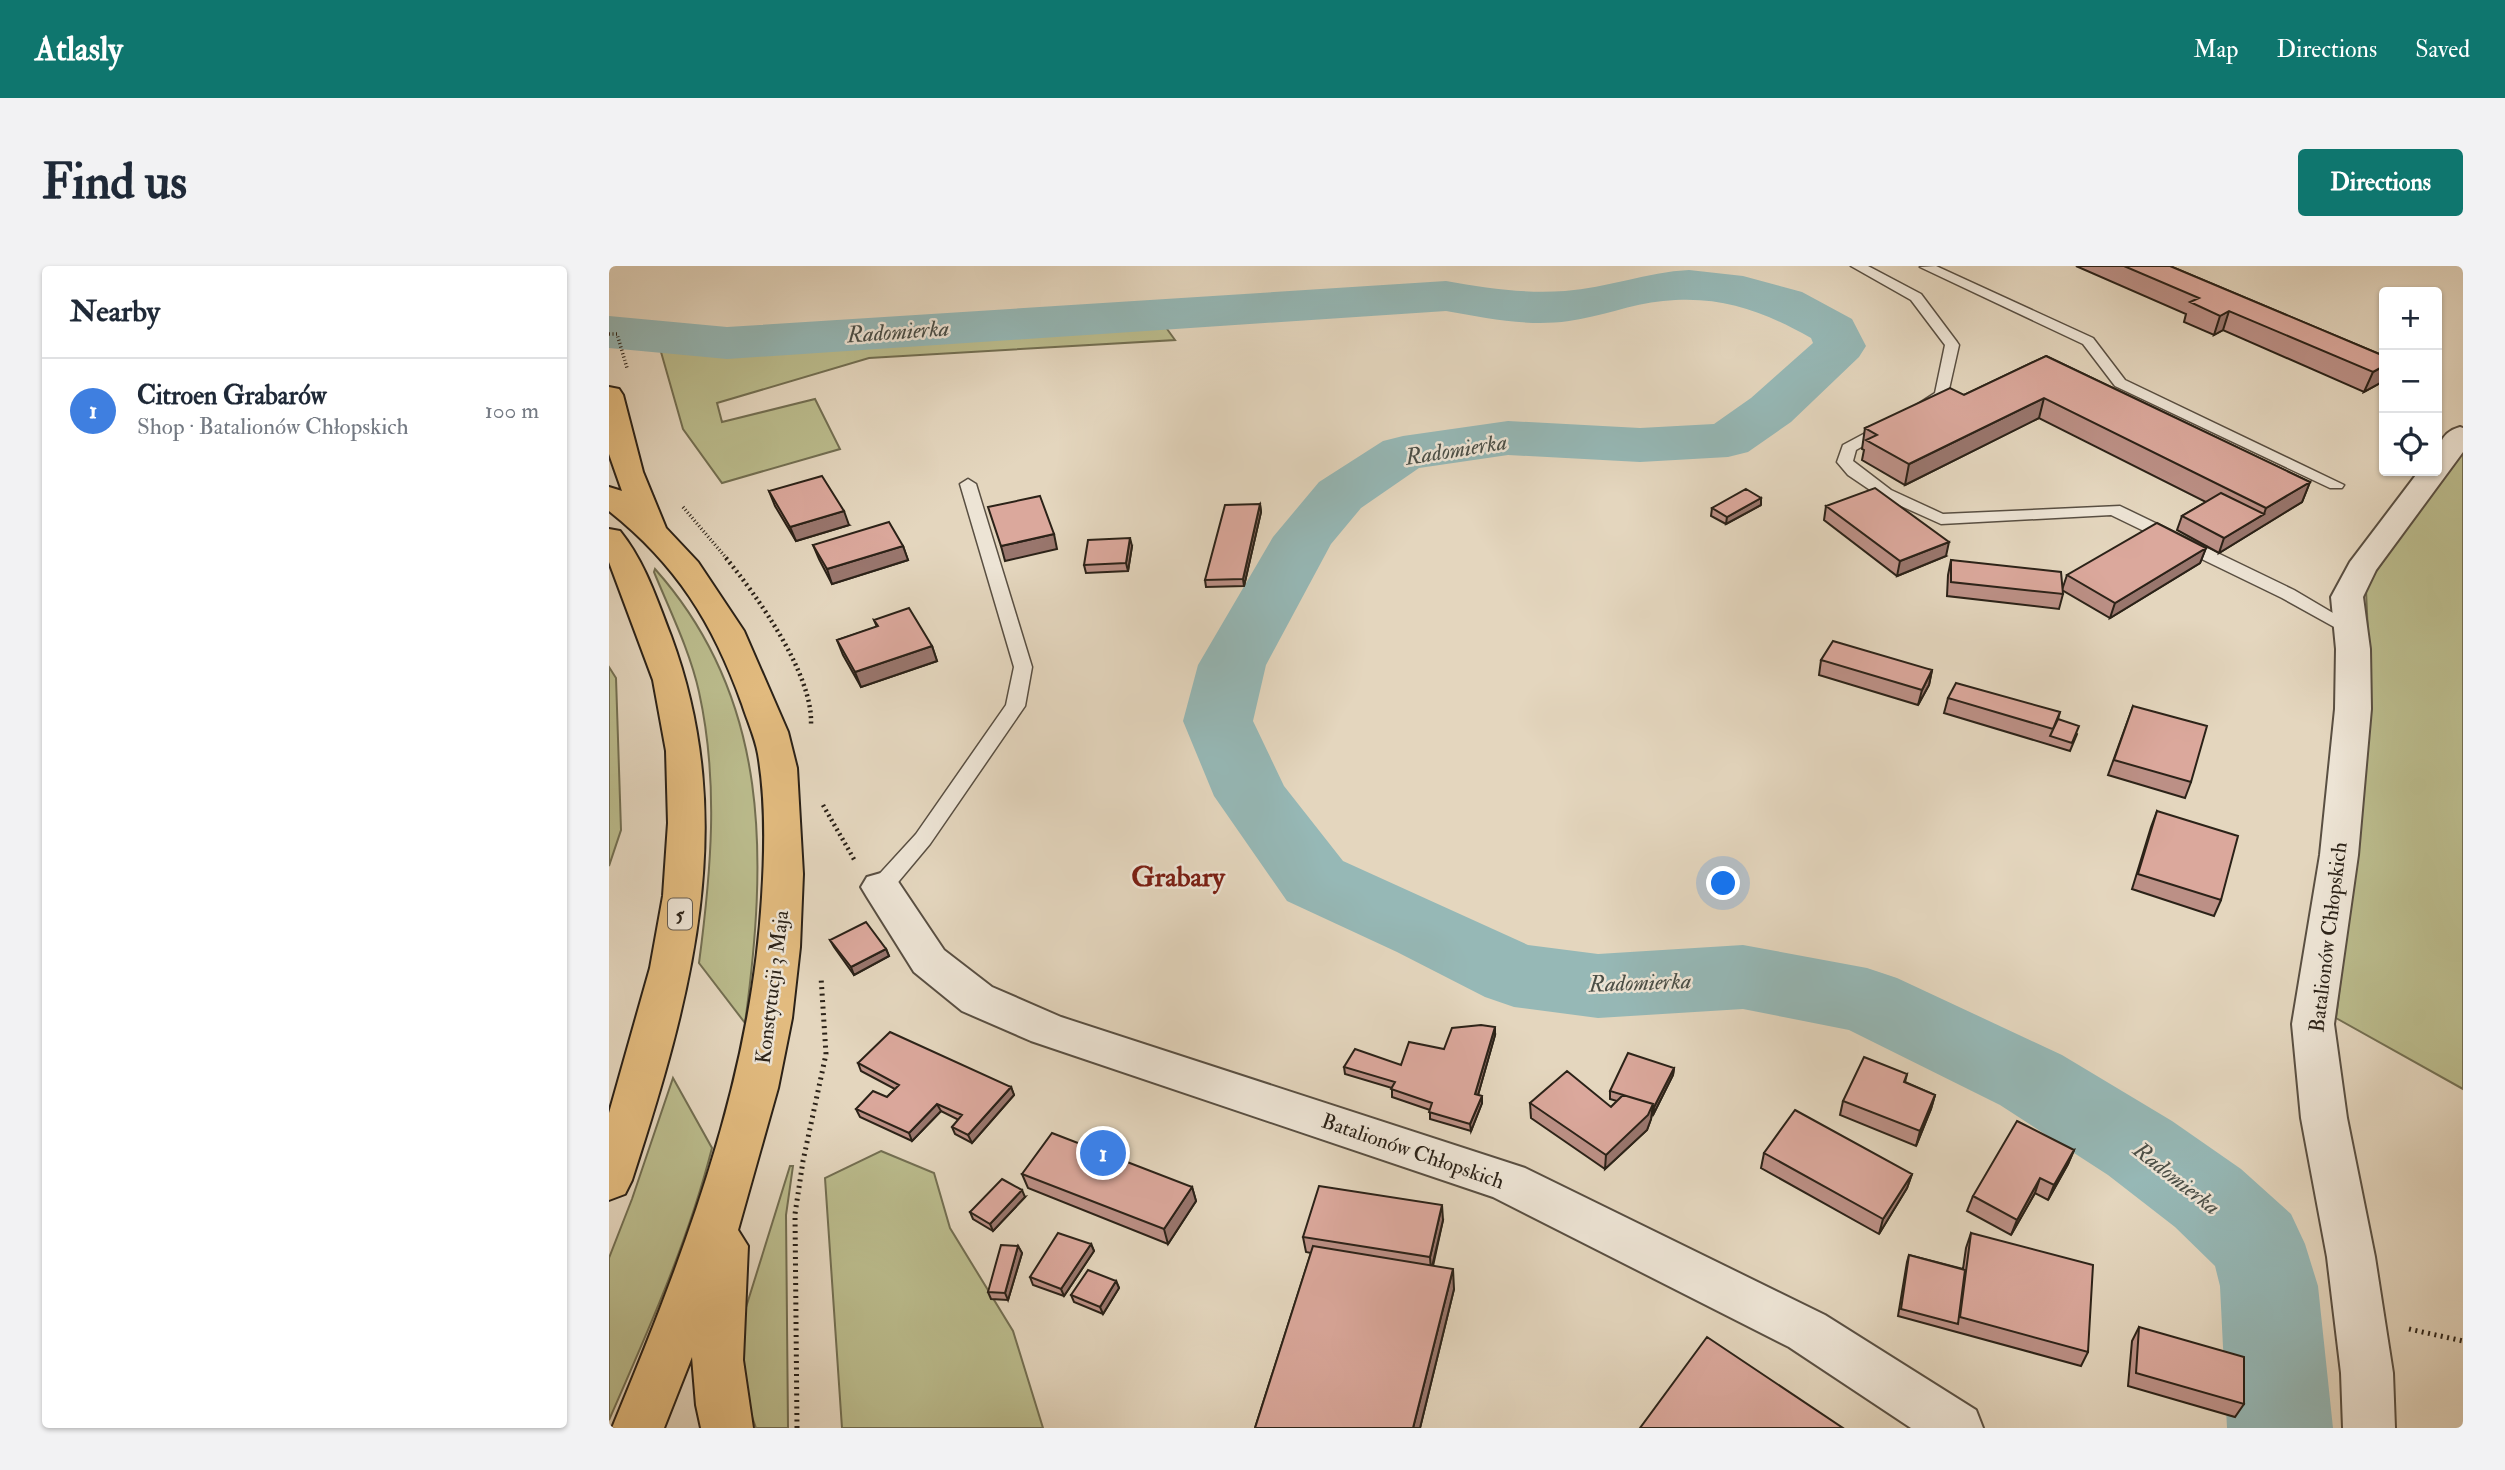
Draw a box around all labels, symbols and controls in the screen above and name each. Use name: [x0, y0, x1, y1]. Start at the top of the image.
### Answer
text: Atlasly: [35, 29, 123, 70]
text: Map: [2193, 34, 2238, 65]
text: Directions: [2276, 34, 2377, 65]
text: Saved: [2415, 34, 2470, 65]
button: Directions: [2298, 149, 2463, 216]
text: Find us: [42, 152, 187, 213]
map controls: [2379, 287, 2442, 476]
button: +: [2379, 287, 2442, 350]
text: Nearby: [70, 293, 160, 330]
water label: Radomierka: [845, 313, 951, 350]
button: −: [2379, 350, 2442, 413]
text: Citroen Grabarów: [137, 380, 327, 412]
text: 1: [89, 396, 97, 425]
text: 100 m: [485, 396, 539, 425]
text: Shop · Batalionów Chłopskich: [137, 412, 409, 441]
button: locate: [2379, 413, 2442, 476]
water label: Radomierka: [1402, 427, 1509, 472]
street label: Batalionów Chłopskich: [2303, 840, 2354, 1034]
district label: Grabary: [1131, 860, 1226, 895]
your location: [1706, 866, 1740, 900]
road number: 5: [668, 898, 692, 930]
street label: Konstytucji 3 Maja: [750, 908, 795, 1065]
water label: Radomierka: [1587, 966, 1692, 999]
street label: Batalionów Chłopskich: [1318, 1108, 1508, 1195]
pin: 1: [1080, 1127, 1126, 1179]
water label: Radomierka: [2127, 1135, 2226, 1222]

